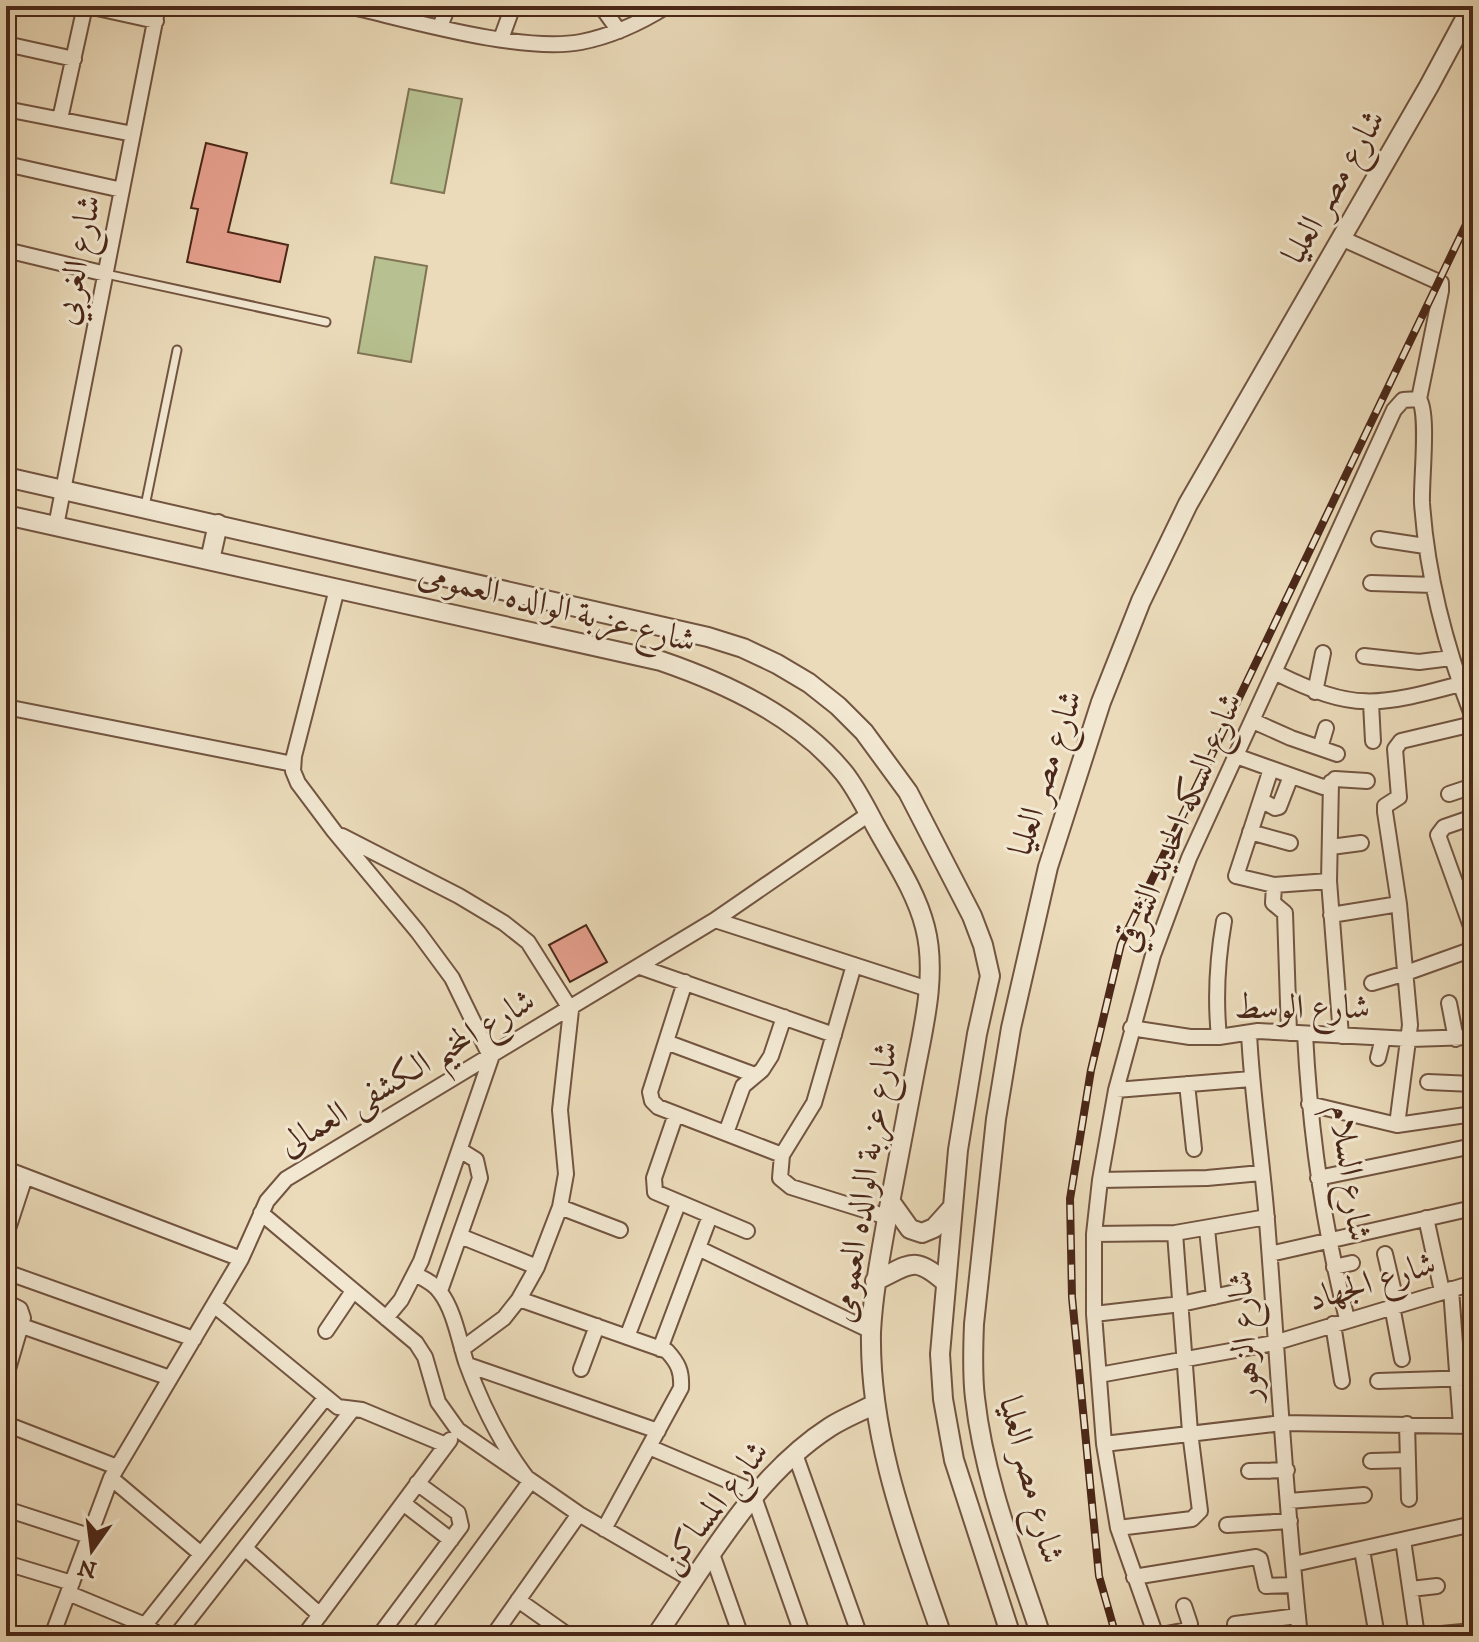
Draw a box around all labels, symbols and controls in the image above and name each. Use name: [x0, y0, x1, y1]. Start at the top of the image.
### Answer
street label: شارع مصر العليا: [1273, 102, 1400, 275]
street label: شارع الغربي: [45, 191, 117, 330]
street label: شارع عزبة الوالده العمومى: [412, 553, 700, 669]
street label: شارع مصر العليا: [1000, 685, 1098, 863]
street label: شارع السكه الحديد الشرقي: [1106, 686, 1258, 960]
street label: شارع المخيم الكشفى العمالى: [271, 980, 549, 1176]
street label: شارع الوسط: [1234, 987, 1370, 1035]
street label: شارع عزبة الوالده العمومى: [822, 1038, 914, 1327]
street label: شارع السلام: [1313, 1102, 1380, 1245]
street label: شارع الجهاد: [1303, 1243, 1443, 1327]
street label: شارع الزهور: [1219, 1268, 1277, 1406]
street label: شارع مصر العليا: [983, 1392, 1073, 1570]
street label: شارع المساكن: [649, 1433, 783, 1585]
north arrow: [52, 1510, 132, 1590]
text: N: [75, 1553, 100, 1583]

